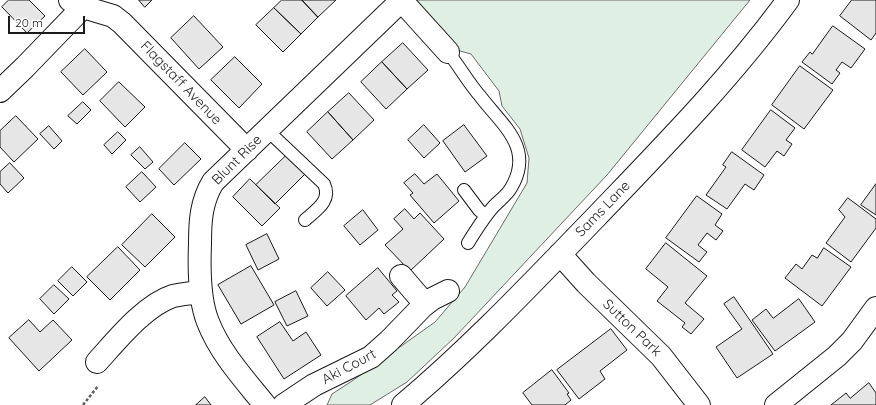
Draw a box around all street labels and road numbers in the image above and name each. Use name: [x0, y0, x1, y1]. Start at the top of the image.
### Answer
street label: Flagstaff Avenue: [137, 38, 225, 128]
street label: Blunt Rise: [209, 132, 265, 188]
street label: Sams Lane: [572, 177, 634, 241]
street label: Sutton Park: [599, 296, 665, 360]
street label: Aki Court: [319, 346, 379, 388]

